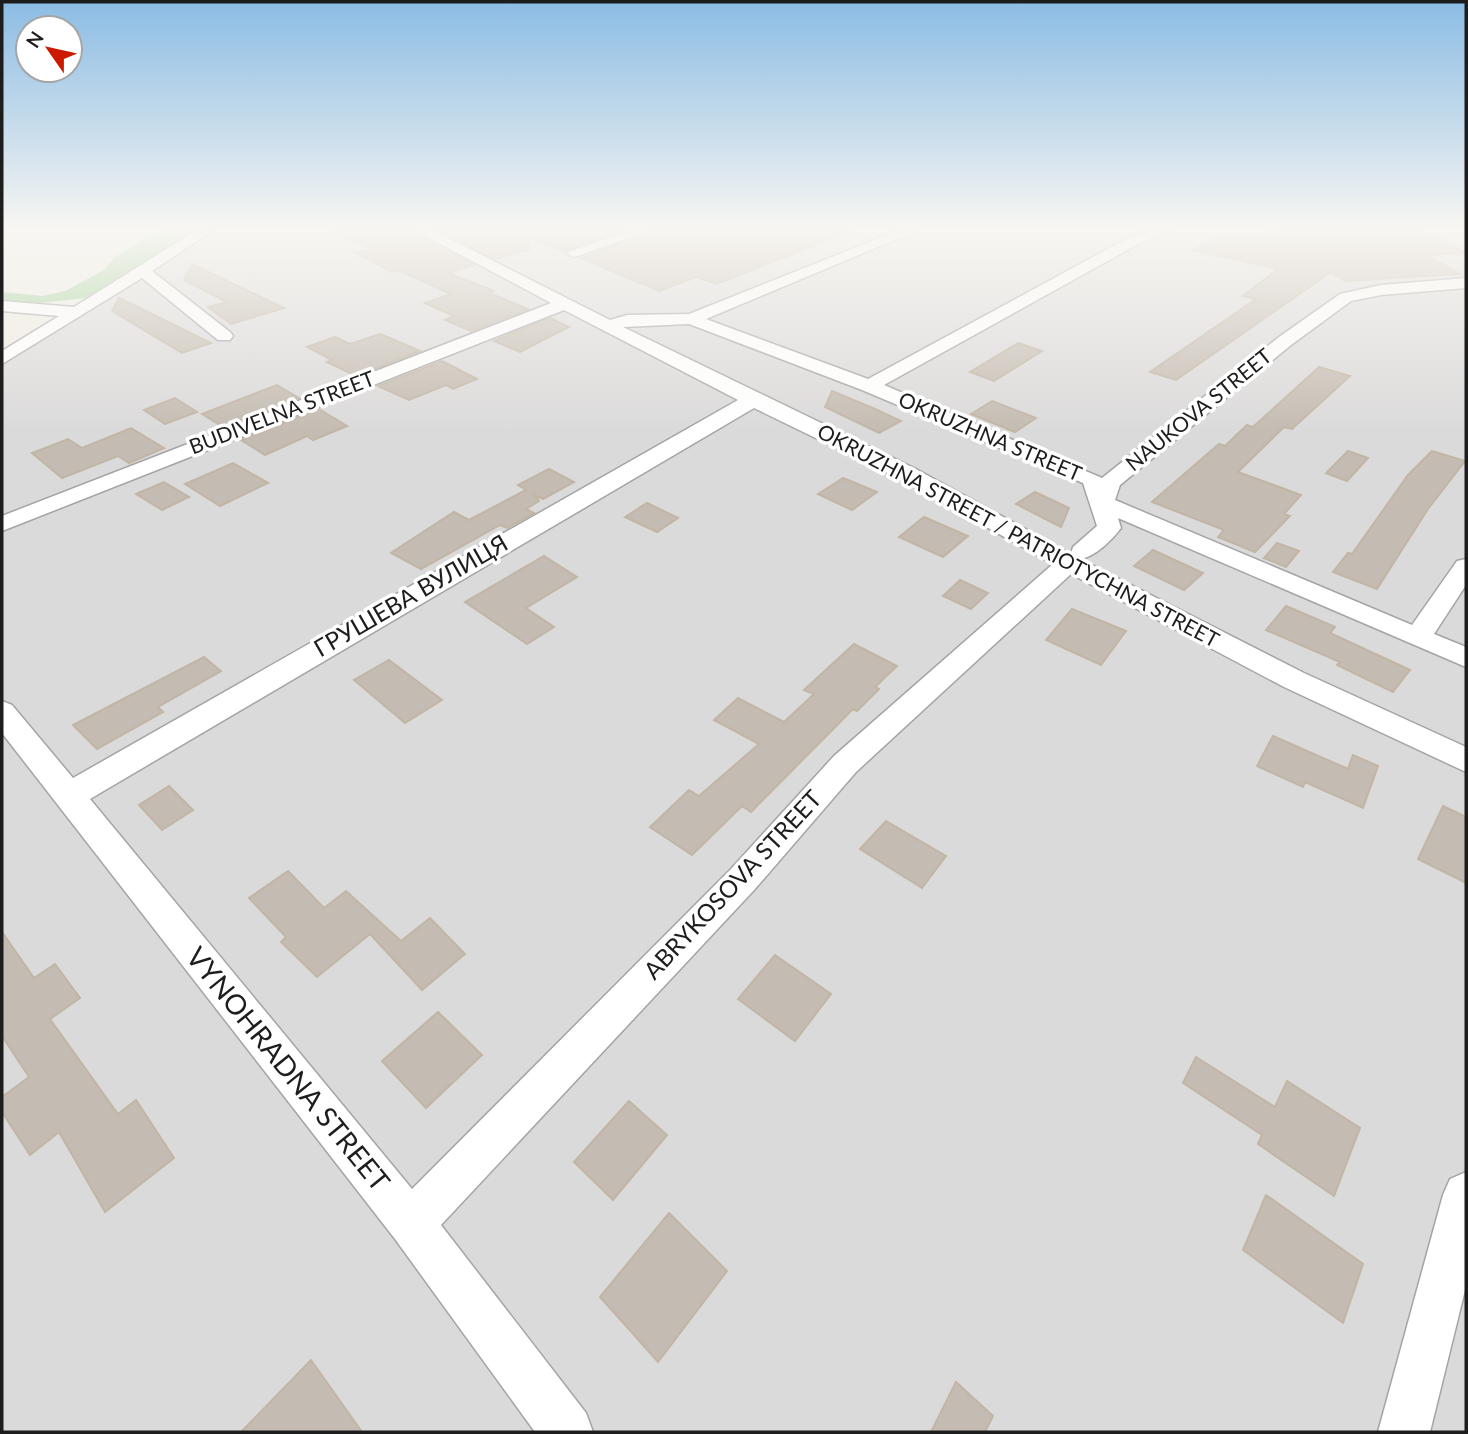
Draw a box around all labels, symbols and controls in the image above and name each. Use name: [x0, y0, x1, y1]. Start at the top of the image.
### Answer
north arrow: [14, 14, 84, 84]
text: N: [21, 27, 48, 52]
street label: NAUKOVA STREET: [1120, 342, 1276, 475]
street label: BUDIVELNA STREET: [185, 365, 378, 458]
street label: OKRUZHNA STREET: [895, 386, 1086, 486]
street label: OKRUZHNA STREET / PATRIOTYCHNA STREET: [814, 418, 1224, 652]
street label: ГРУШЕВА ВУЛИЦЯ: [308, 527, 512, 662]
street label: ABRYKOSOVA STREET: [637, 784, 827, 984]
street label: VYNOHRADNA STREET: [180, 940, 398, 1198]

